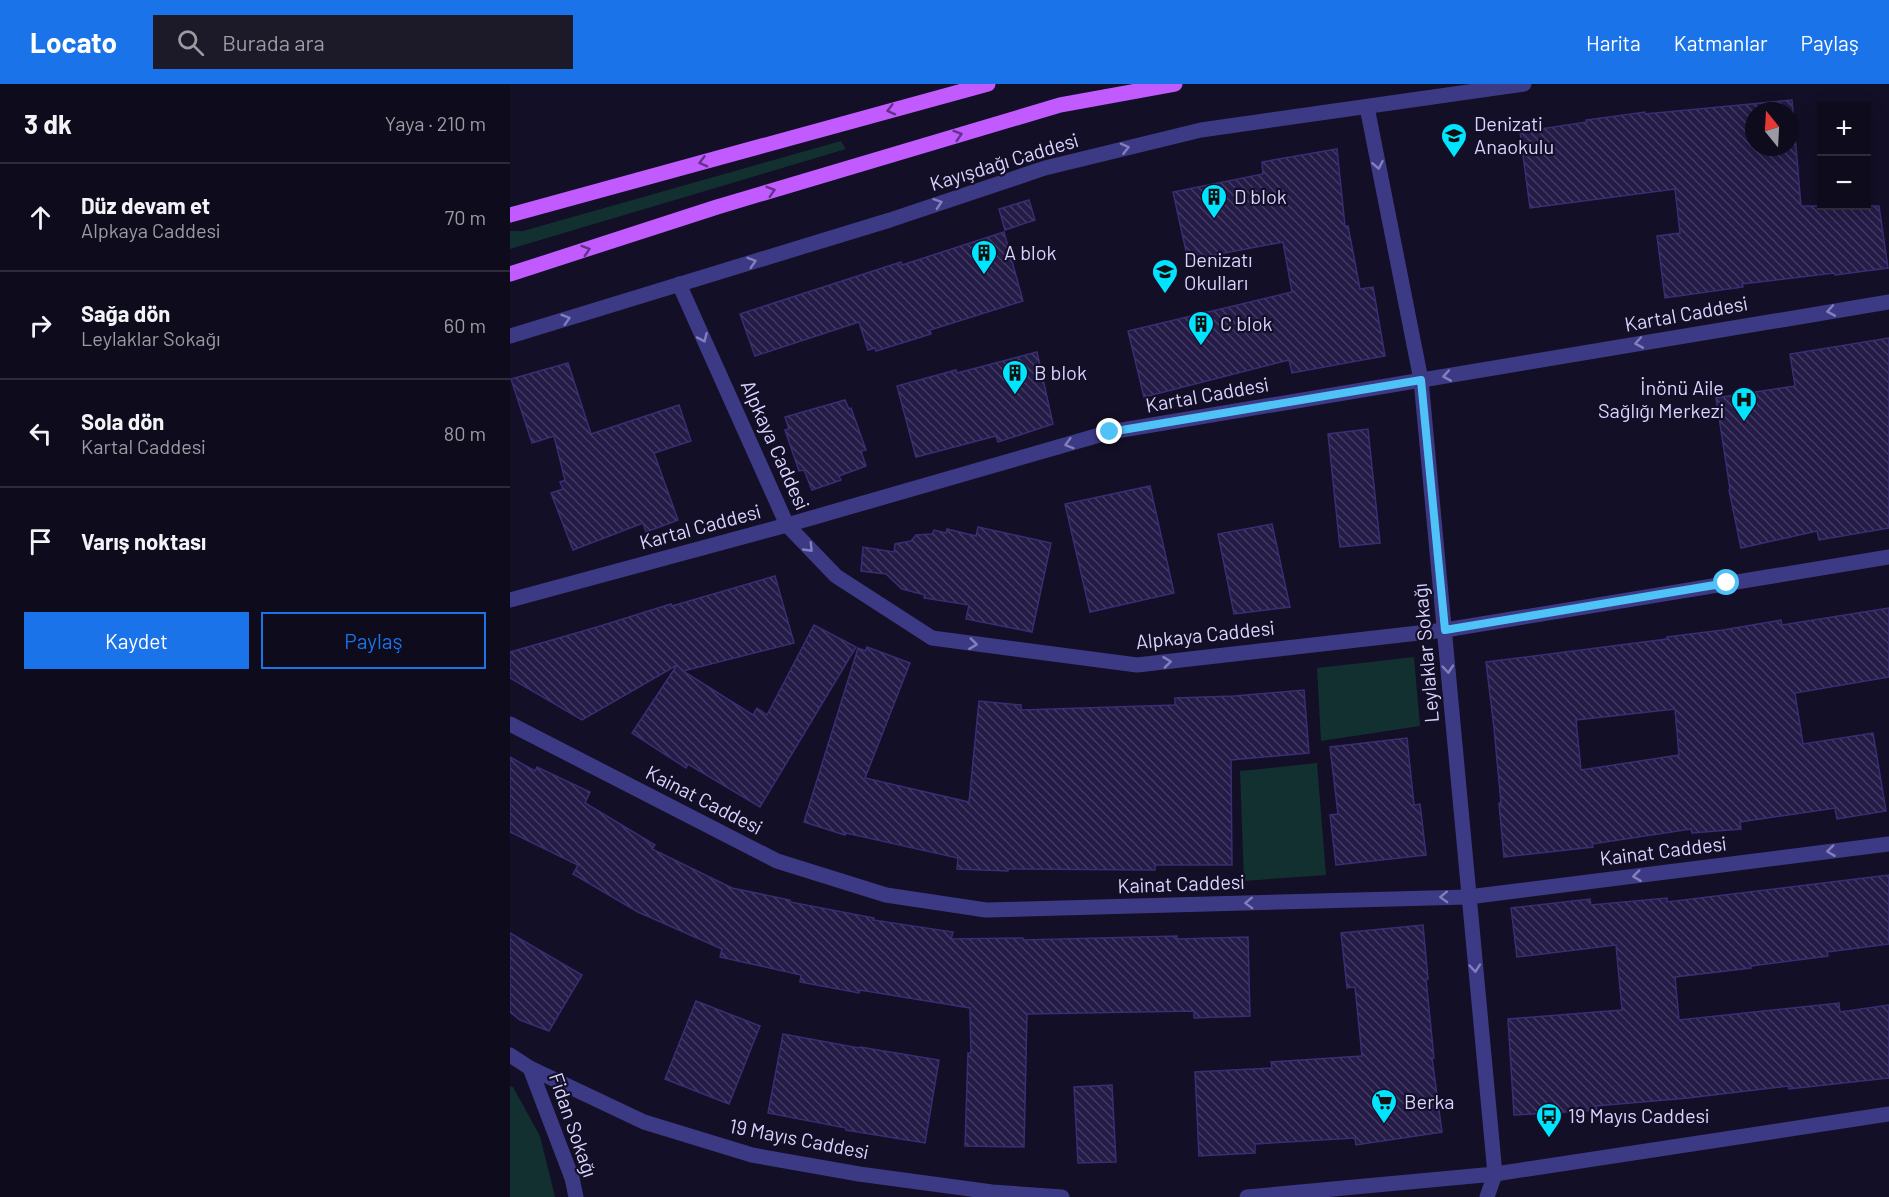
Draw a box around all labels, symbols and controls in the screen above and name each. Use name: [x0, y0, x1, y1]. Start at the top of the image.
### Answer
search box: [153, 15, 573, 69]
text: Locato: [30, 25, 117, 59]
icon: search: [174, 26, 207, 59]
text: Burada ara: [222, 29, 325, 55]
text: Harita: [1586, 30, 1641, 55]
text: Katmanlar: [1674, 30, 1768, 55]
text: Paylaş: [1801, 30, 1859, 55]
north arrow: [1745, 102, 1799, 156]
map controls: [1817, 102, 1871, 210]
button: +: [1817, 102, 1871, 156]
one-way arrow: [886, 103, 896, 116]
text: 3 dk: [24, 108, 72, 139]
text: Yaya · 210 m: [385, 111, 486, 135]
place label: Denizati Anaokulu: [1474, 111, 1554, 158]
school or university icon: Denizati Anaokulu: [1439, 121, 1469, 159]
street label: Kayışdağı Caddesi: [927, 127, 1081, 195]
one-way arrow: [952, 130, 963, 142]
one-way arrow: [1120, 143, 1130, 156]
one-way arrow: [698, 155, 709, 167]
button: −: [1817, 156, 1871, 210]
one-way arrow: [1371, 159, 1384, 169]
building icon: D blok: [1199, 182, 1229, 220]
place label: D blok: [1234, 184, 1287, 208]
one-way arrow: [765, 186, 776, 198]
text: Düz devam et: [81, 192, 210, 218]
one-way arrow: [933, 198, 943, 211]
icon: ahead: [24, 201, 57, 234]
text: 70 m: [445, 205, 486, 229]
text: Alpkaya Caddesi: [81, 218, 220, 242]
building icon: A blok: [969, 238, 999, 276]
place label: A blok: [1004, 240, 1057, 264]
one-way arrow: [580, 244, 591, 257]
place label: Denizatı Okulları: [1184, 247, 1253, 294]
one-way arrow: [746, 257, 757, 269]
school or university icon: Denizatı Okulları: [1150, 257, 1180, 295]
street label: Kartal Caddesi: [1622, 290, 1749, 336]
text: Sağa dön: [81, 300, 170, 326]
one-way arrow: [1827, 304, 1837, 317]
icon: right: [24, 309, 57, 342]
building icon: C blok: [1186, 309, 1216, 347]
place label: C blok: [1220, 311, 1273, 335]
text: 60 m: [444, 313, 486, 337]
one-way arrow: [560, 314, 571, 326]
text: Leylaklar Sokağı: [81, 326, 221, 350]
one-way arrow: [696, 331, 708, 342]
one-way arrow: [1634, 337, 1644, 349]
building icon: B blok: [1000, 358, 1030, 396]
place label: B blok: [1034, 360, 1087, 384]
one-way arrow: [1442, 369, 1451, 381]
street label: Kartal Caddesi: [1143, 371, 1270, 417]
place label: İnönü Aile Sağlığı Merkezi: [1598, 375, 1724, 422]
street label: Alpkaya Caddesi: [737, 376, 815, 513]
hospital icon: İnönü Aile Sağlığı Merkezi: [1729, 385, 1759, 423]
text: Sola dön: [81, 408, 164, 434]
icon: left: [24, 417, 57, 450]
route end: [1096, 418, 1122, 444]
text: 80 m: [444, 421, 486, 445]
text: Kartal Caddesi: [81, 434, 206, 458]
one-way arrow: [1064, 437, 1075, 449]
street label: Kartal Caddesi: [637, 498, 763, 554]
icon: arrive: [24, 525, 57, 558]
text: Varış noktası: [81, 528, 206, 554]
one-way arrow: [802, 541, 813, 551]
route start: [1713, 569, 1739, 595]
street label: Leylaklar Sokağı: [1407, 583, 1443, 724]
button: Kaydet: [24, 612, 249, 669]
button: Paylaş: [261, 612, 486, 669]
street label: Alpkaya Caddesi: [1134, 615, 1275, 653]
one-way arrow: [969, 637, 978, 650]
one-way arrow: [1162, 656, 1171, 669]
one-way arrow: [1442, 665, 1455, 674]
street label: Kainat Caddesi: [642, 760, 767, 839]
street label: Kainat Caddesi: [1598, 830, 1728, 870]
one-way arrow: [1826, 845, 1836, 857]
street label: Kainat Caddesi: [1117, 869, 1245, 897]
one-way arrow: [1633, 869, 1642, 881]
one-way arrow: [1439, 891, 1448, 904]
one-way arrow: [1244, 897, 1253, 909]
one-way arrow: [1468, 963, 1481, 973]
street label: Fidan Sokağı: [545, 1069, 603, 1180]
supermarket icon: Berka: [1369, 1087, 1399, 1125]
place label: Berka: [1404, 1089, 1455, 1113]
bus stop icon: 19 Mayıs Caddesi: [1534, 1101, 1564, 1139]
place label: 19 Mayıs Caddesi: [1568, 1103, 1709, 1127]
street label: 19 Mayıs Caddesi: [728, 1113, 871, 1163]

